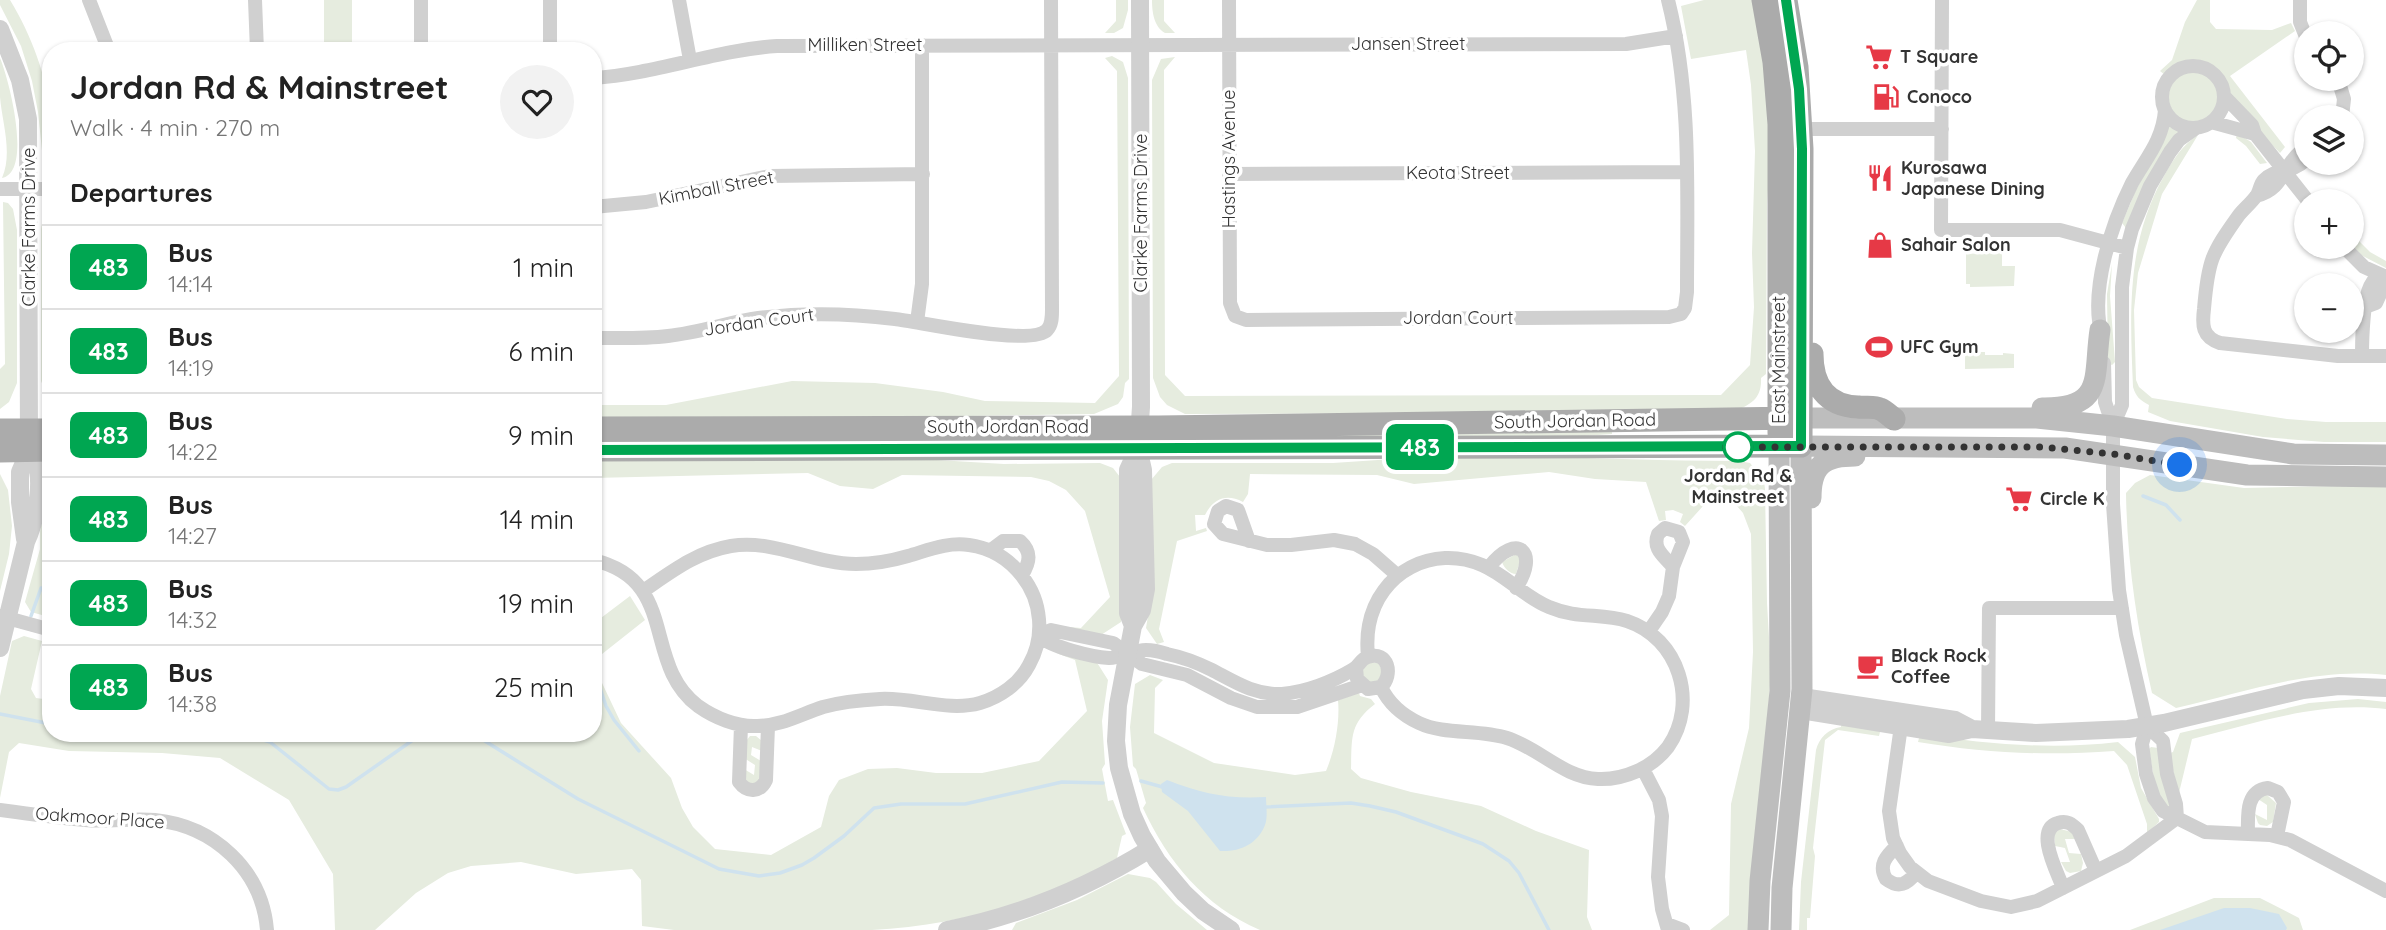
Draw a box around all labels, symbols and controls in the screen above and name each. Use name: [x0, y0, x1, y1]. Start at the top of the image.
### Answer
map controls: [2294, 21, 2364, 343]
button: locate: [2294, 21, 2364, 91]
street label: Jansen Street: [1351, 32, 1465, 55]
street label: Milliken Street: [808, 33, 922, 56]
supermarket icon: T Square: [1864, 42, 1894, 72]
place label: T Square: [1900, 45, 1978, 68]
button: heart: [500, 65, 574, 139]
text: Jordan Rd & Mainstreet: [70, 66, 449, 107]
fuel station icon: Conoco: [1871, 82, 1901, 112]
place label: Conoco: [1907, 85, 1972, 108]
street label: Hastings Avenue: [1217, 90, 1240, 228]
button: layers: [2294, 105, 2364, 175]
text: Walk · 4 min · 270 m: [70, 113, 280, 142]
street label: Clarke Farms Drive: [1129, 134, 1152, 292]
street label: Clarke Farms Drive: [17, 148, 40, 306]
place label: Kurosawa Japanese Dining: [1901, 156, 2045, 200]
street label: Keota Street: [1406, 161, 1510, 184]
restaurant icon: Kurosawa Japanese Dining: [1865, 163, 1895, 193]
street label: Kimball Street: [656, 165, 775, 210]
text: Departures: [70, 176, 213, 209]
button: +: [2294, 189, 2364, 259]
shop icon: Sahair Salon: [1865, 230, 1895, 260]
place label: Sahair Salon: [1901, 233, 2011, 256]
text: Bus: [168, 236, 213, 269]
text: 1 min: [513, 251, 574, 284]
text: 483: [88, 252, 129, 282]
text: 14:14: [168, 269, 213, 298]
button: −: [2294, 273, 2364, 343]
street label: East Mainstreet: [1767, 296, 1790, 424]
street label: Jordan Court: [702, 302, 815, 341]
street label: Jordan Court: [1403, 306, 1513, 329]
text: Bus: [168, 320, 213, 353]
sports icon: UFC Gym: [1864, 332, 1894, 362]
text: 6 min: [509, 335, 574, 368]
place label: UFC Gym: [1900, 335, 1979, 358]
text: 483: [88, 336, 129, 366]
text: 14:19: [168, 353, 214, 382]
text: Bus: [168, 404, 213, 437]
street label: South Jordan Road: [1494, 408, 1656, 433]
street label: South Jordan Road: [927, 415, 1089, 438]
text: 9 min: [508, 419, 574, 452]
text: 483: [88, 420, 129, 450]
line badge: 483: [1380, 424, 1460, 470]
text: 483: [1400, 432, 1440, 462]
marker: Jordan Rd & Mainstreet: [1723, 432, 1753, 462]
text: 14:22: [168, 437, 218, 466]
your location: [2162, 447, 2197, 482]
place label: Jordan Rd & Mainstreet: [1684, 464, 1792, 508]
supermarket icon: Circle K: [2004, 484, 2034, 514]
place label: Circle K: [2040, 487, 2105, 510]
text: Bus: [168, 488, 213, 521]
text: 14 min: [500, 503, 574, 536]
text: 483: [88, 504, 129, 534]
text: 14:27: [168, 521, 217, 550]
text: Bus: [168, 572, 213, 605]
text: 19 min: [498, 587, 574, 620]
text: 483: [88, 588, 129, 618]
text: 14:32: [168, 605, 217, 634]
place label: Black Rock Coffee: [1891, 644, 1987, 688]
cafe icon: Black Rock Coffee: [1855, 651, 1885, 681]
text: Bus: [168, 656, 213, 689]
text: 25 min: [494, 671, 574, 704]
text: 483: [88, 672, 129, 702]
text: 14:38: [168, 689, 217, 718]
street label: Oakmoor Place: [35, 802, 165, 833]

